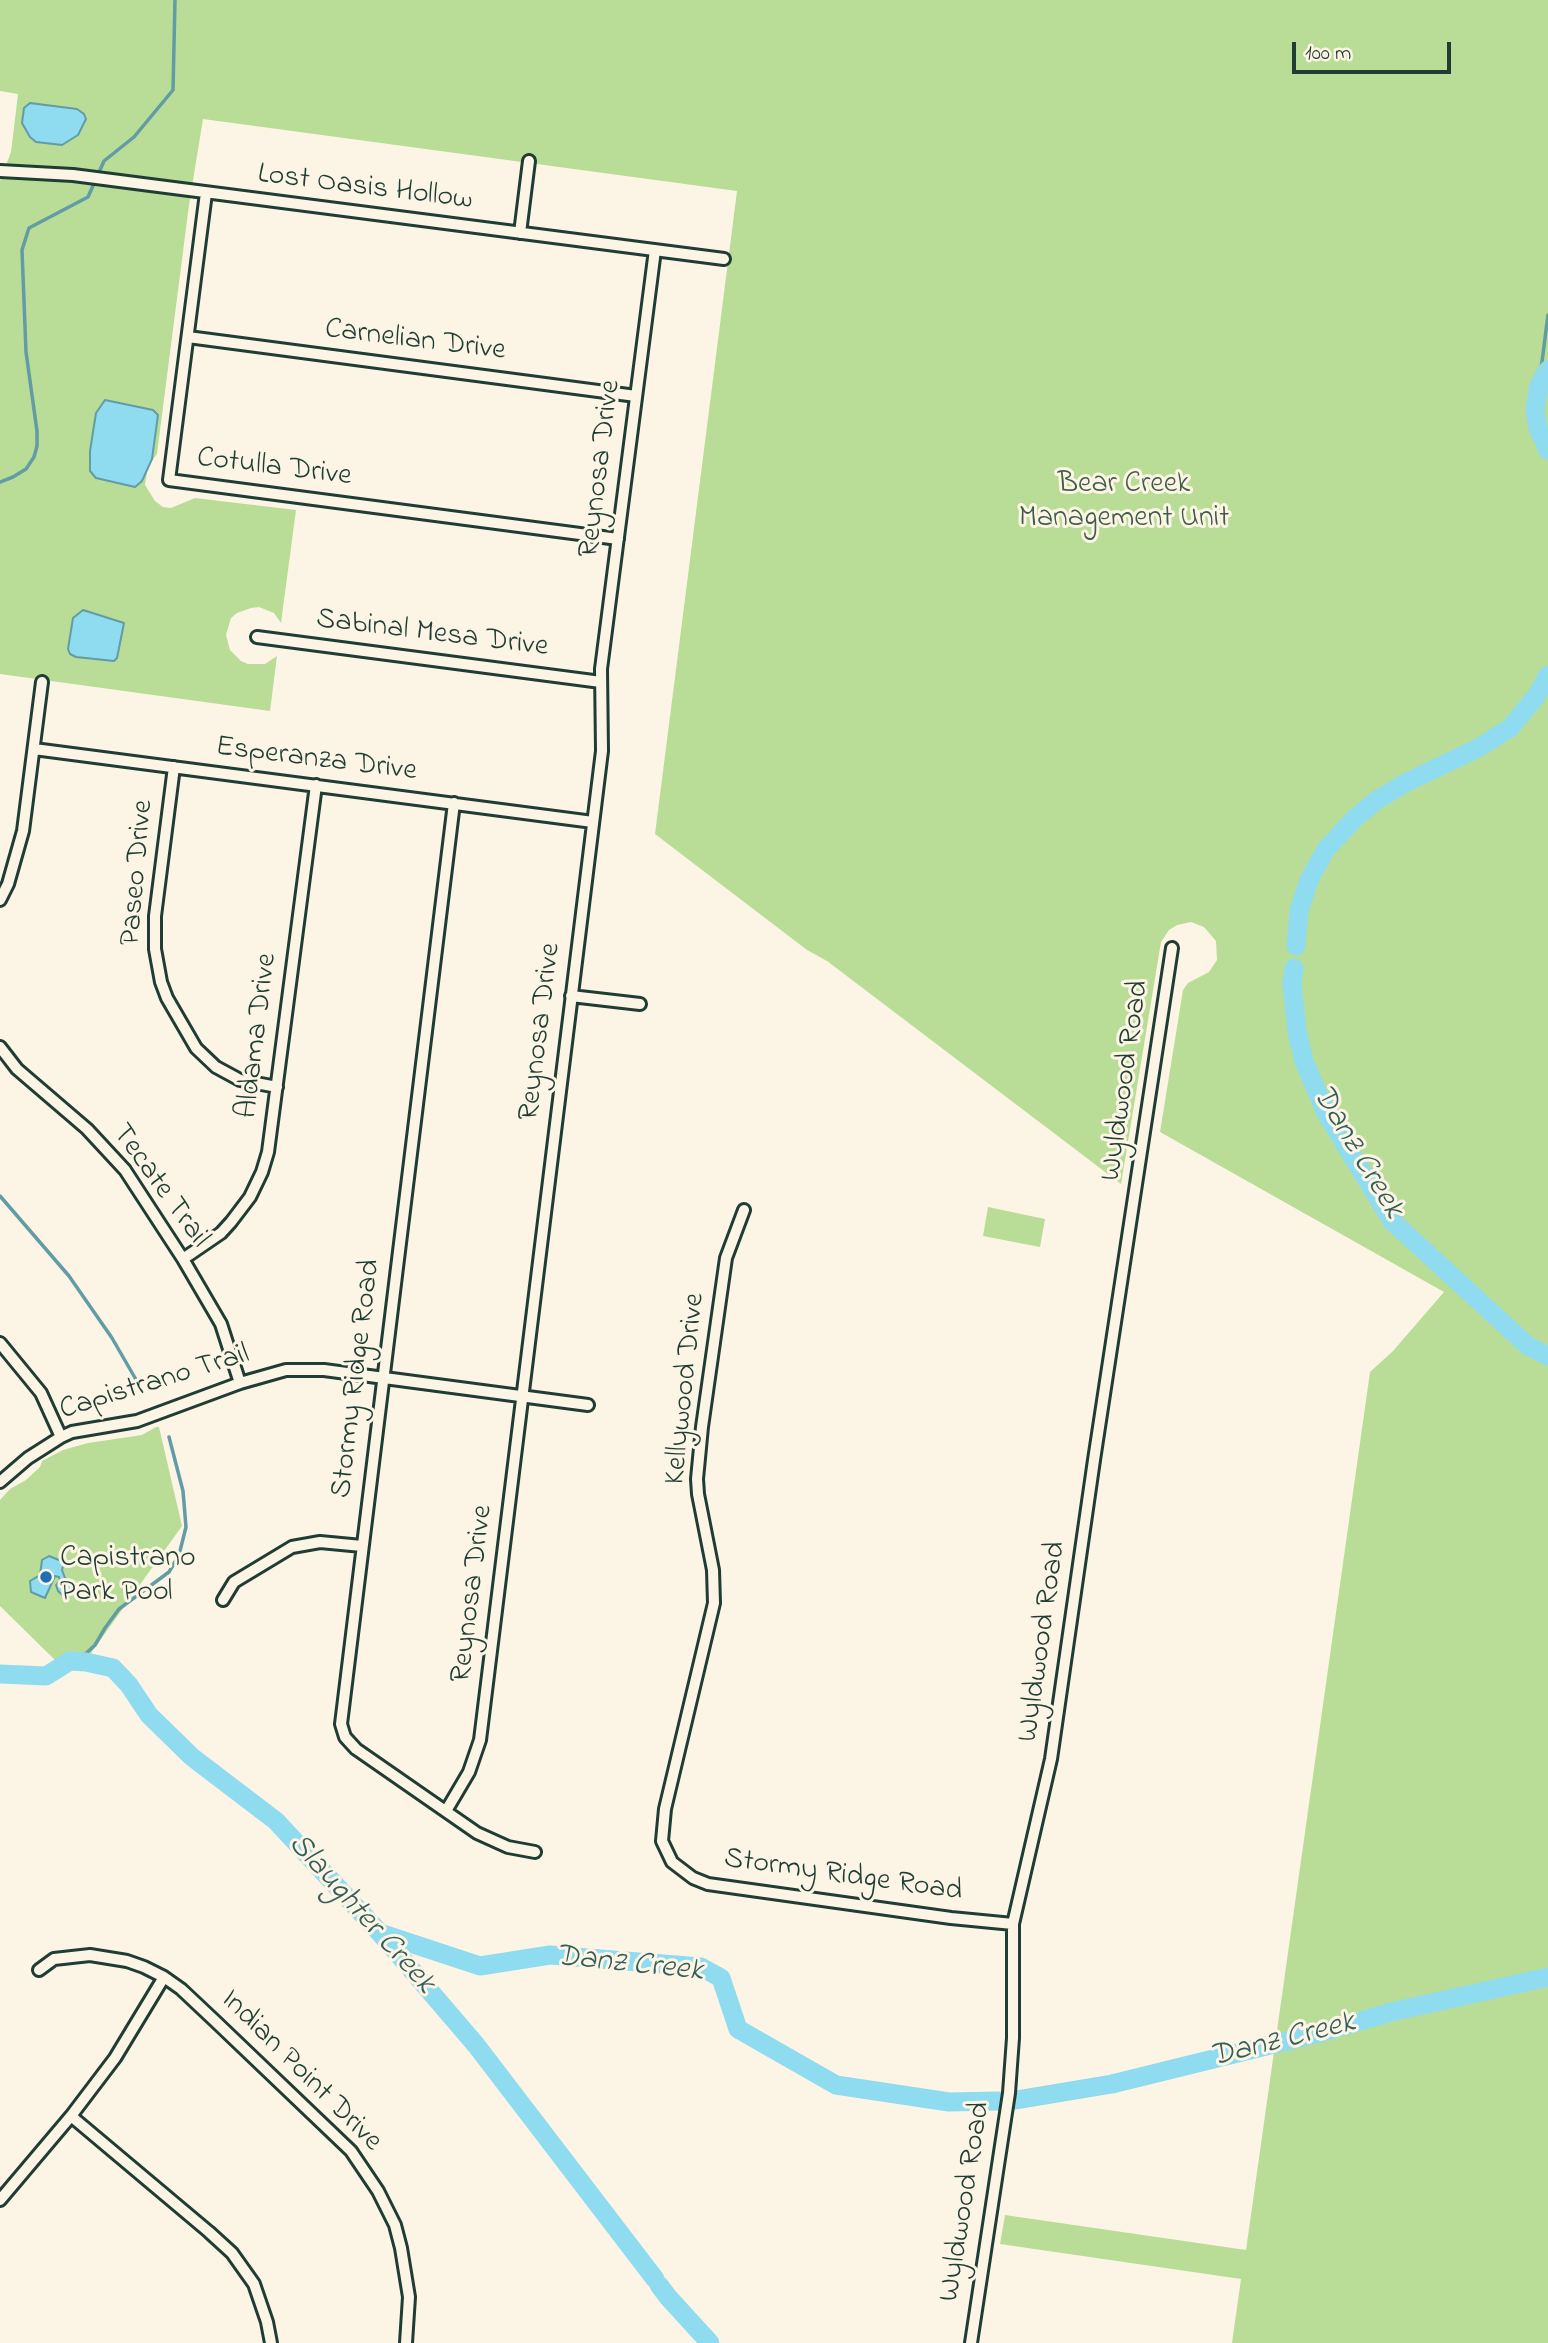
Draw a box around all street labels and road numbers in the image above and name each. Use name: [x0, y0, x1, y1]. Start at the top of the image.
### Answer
street label: Lost Oasis Hollow: [255, 158, 475, 220]
street label: Carnelian Drive: [323, 313, 507, 371]
street label: Reynosa Drive: [573, 378, 631, 560]
street label: Cotulla Drive: [195, 442, 353, 496]
street label: Sabinal Mesa Drive: [314, 603, 550, 667]
street label: Esperanza Drive: [213, 731, 419, 791]
street label: Paseo Drive: [115, 799, 163, 947]
street label: Reynosa Drive: [513, 941, 571, 1123]
street label: Aldama Drive: [231, 951, 287, 1121]
street label: Wyldwood Road: [1095, 978, 1159, 1184]
street label: Tecate Trail: [102, 1118, 216, 1256]
street label: Stormy Ridge Road: [325, 1258, 391, 1500]
street label: Kellywood Drive: [659, 1291, 715, 1487]
street label: Capistrano Trail: [56, 1338, 254, 1430]
street label: Reynosa Drive: [445, 1503, 503, 1685]
street label: Wyldwood Road: [1012, 1539, 1076, 1745]
street label: Stormy Ridge Road: [722, 1842, 964, 1912]
street label: Indian Point Drive: [212, 1984, 388, 2160]
street label: Wyldwood Road: [933, 2099, 1001, 2305]

